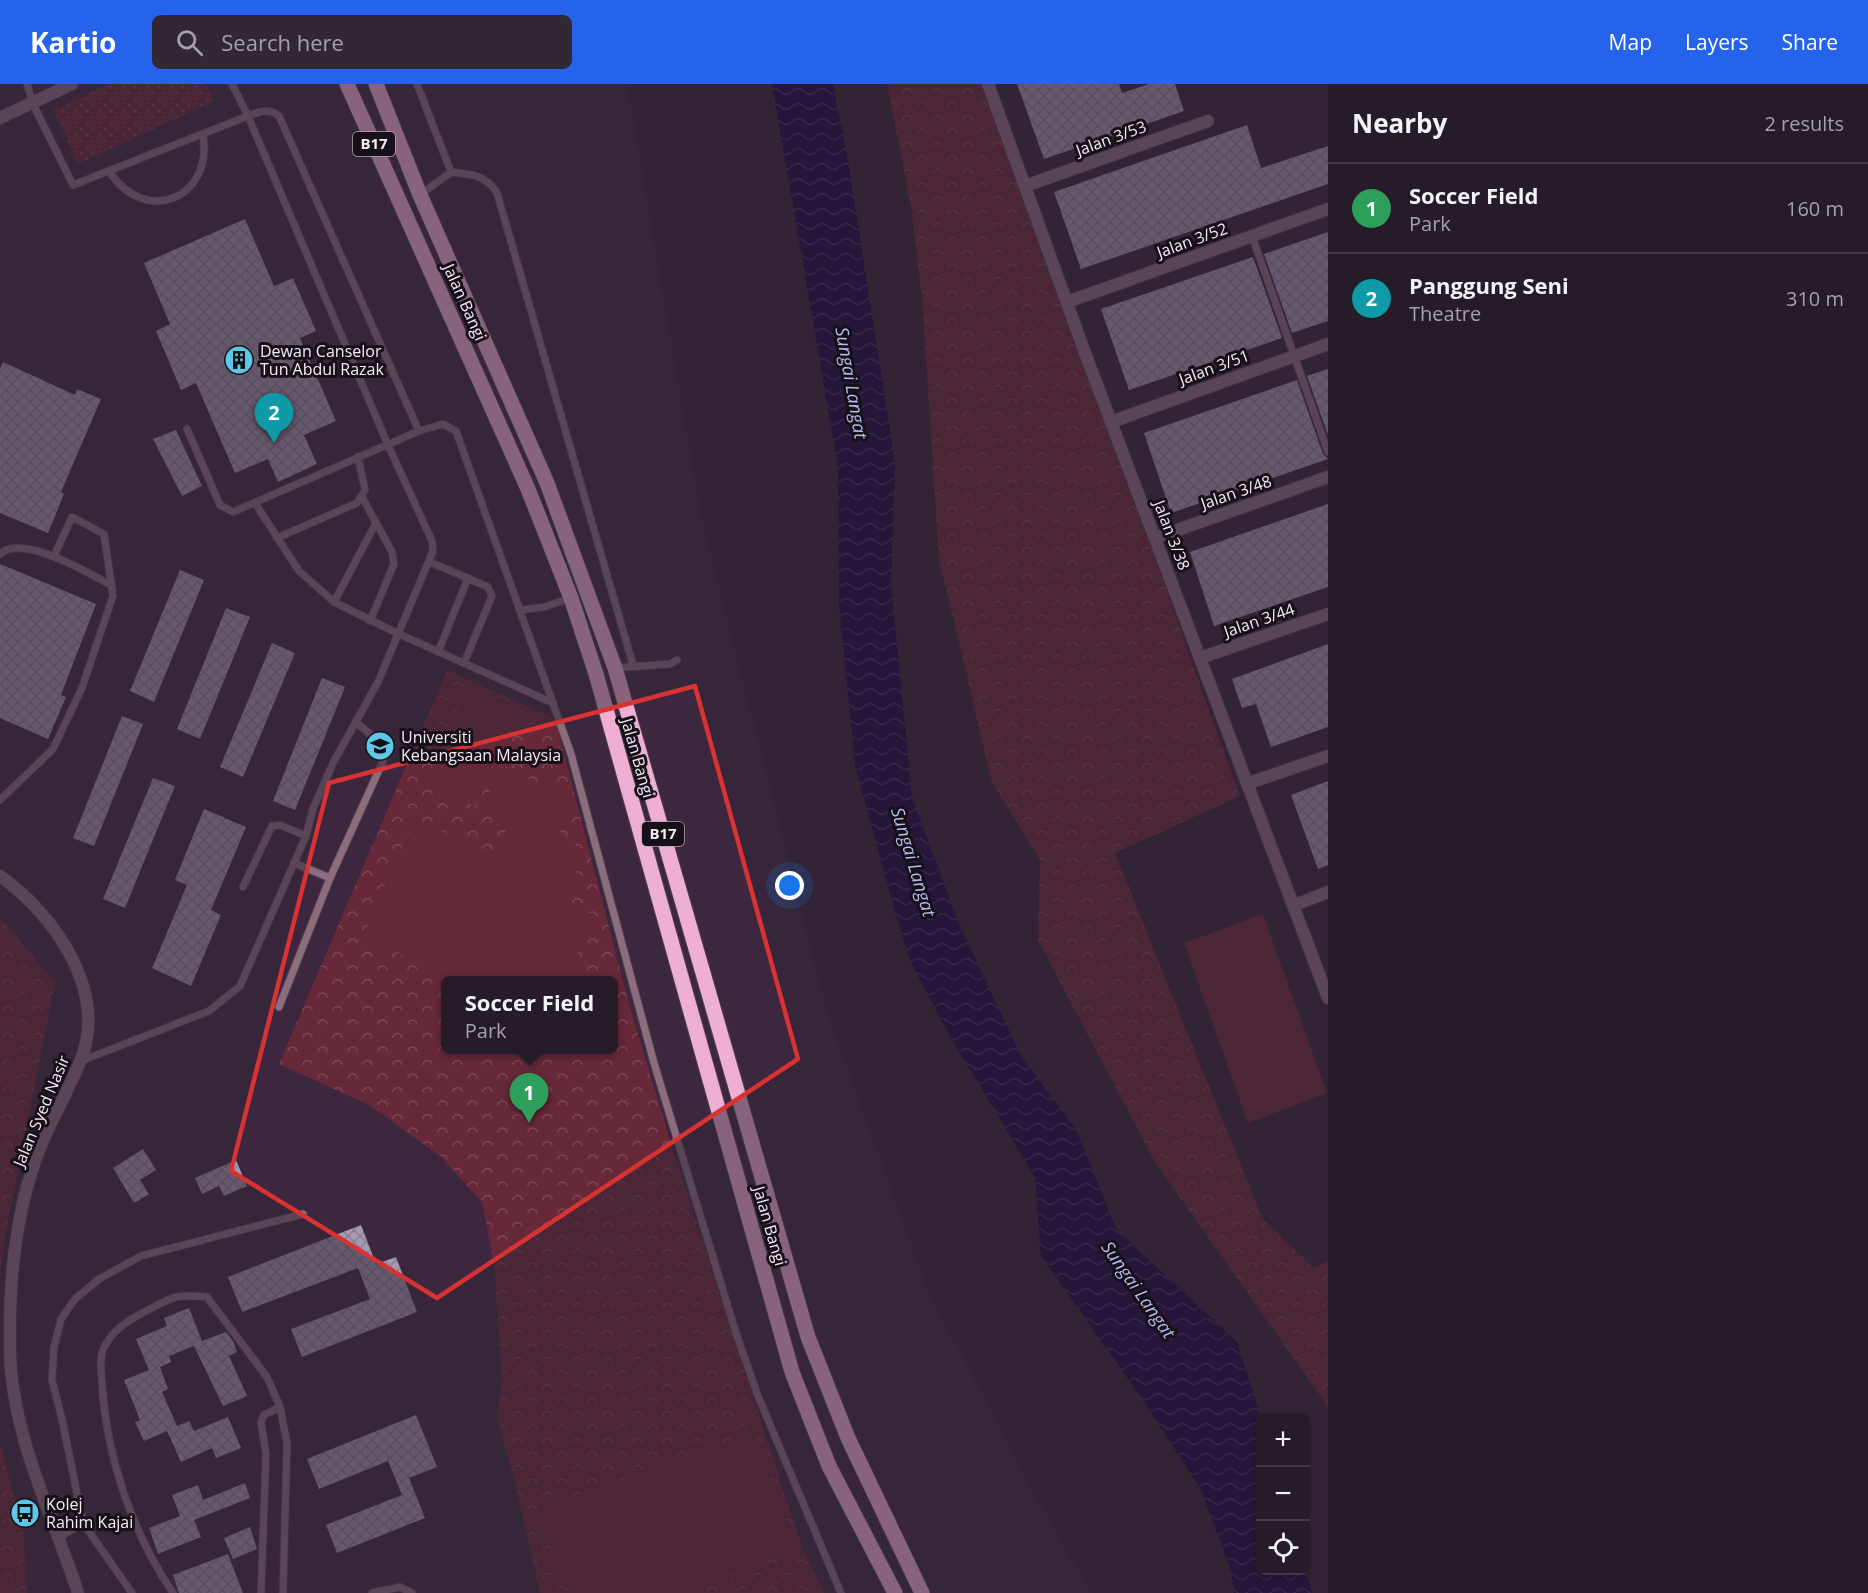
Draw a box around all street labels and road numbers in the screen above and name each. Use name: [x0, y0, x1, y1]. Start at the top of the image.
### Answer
street label: Jalan 3/53: [1071, 115, 1149, 162]
road number: B17: [353, 132, 395, 156]
street label: Jalan 3/52: [1152, 217, 1230, 264]
street label: Jalan Bangi: [437, 258, 492, 344]
street label: Jalan 3/51: [1174, 344, 1252, 391]
street label: Jalan 3/48: [1196, 470, 1274, 515]
street label: Jalan 3/38: [1148, 495, 1195, 573]
street label: Jalan 3/44: [1219, 598, 1297, 643]
street label: Jalan Bangi: [616, 714, 660, 800]
road number: B17: [642, 822, 684, 846]
street label: Jalan Syed Nasir: [7, 1052, 75, 1172]
street label: Jalan Bangi: [748, 1182, 792, 1268]

